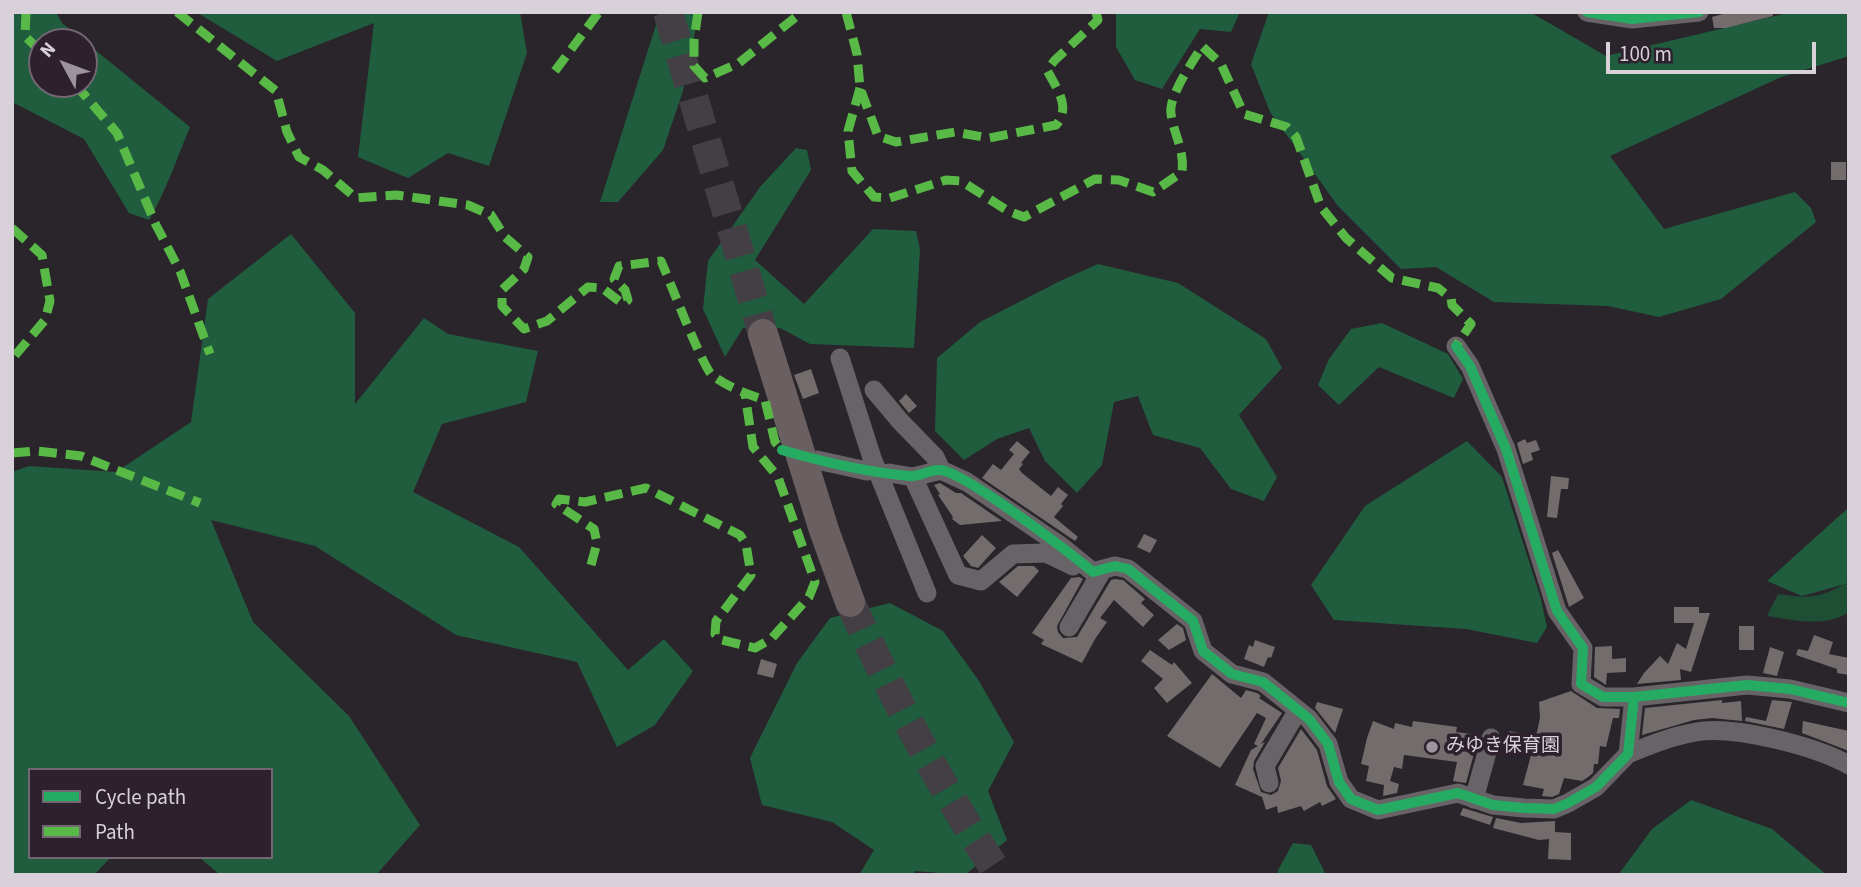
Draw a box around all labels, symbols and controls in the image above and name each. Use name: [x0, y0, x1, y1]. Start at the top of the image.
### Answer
north arrow: [28, 28, 98, 98]
scale bar: [1609, 28, 1819, 72]
text: N: [34, 37, 63, 64]
text: 100 m: [1619, 39, 1672, 69]
place label: みゆき保育園: [1446, 736, 1560, 758]
marker: みゆき保育園: [1424, 739, 1440, 755]
legend: [28, 768, 273, 859]
text: Cycle path: [95, 782, 186, 812]
text: Path: [95, 817, 135, 847]

